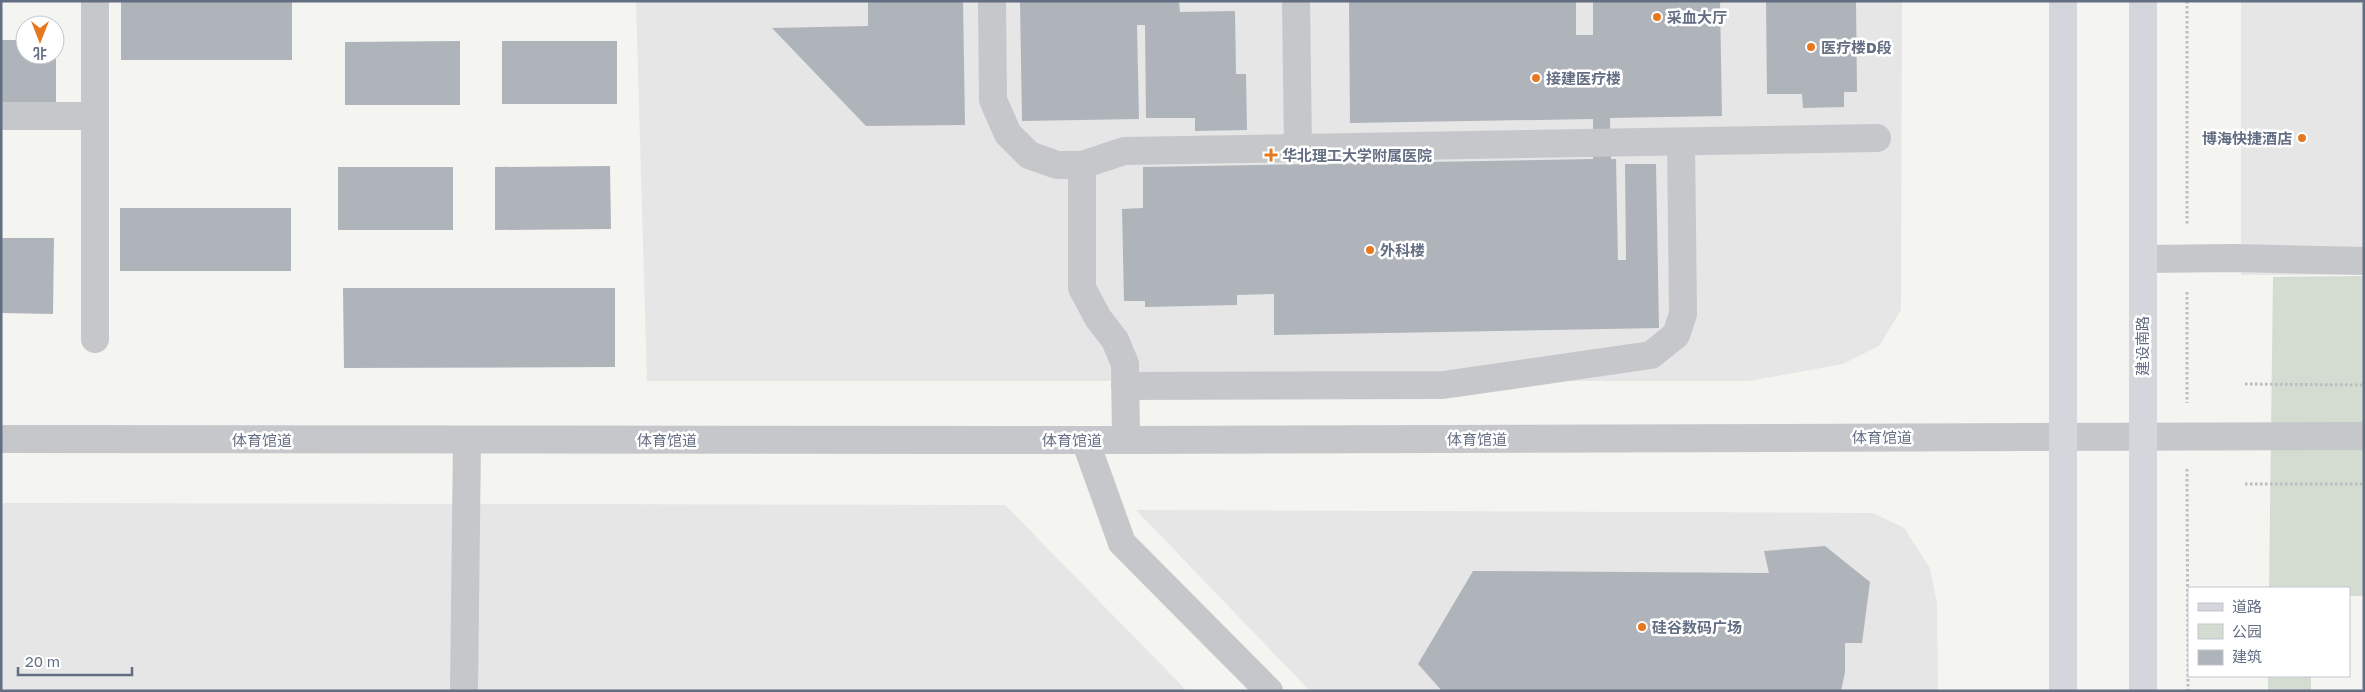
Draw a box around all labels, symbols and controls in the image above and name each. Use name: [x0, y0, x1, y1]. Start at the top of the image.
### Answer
place label: 采血大厅: [1667, 8, 1727, 26]
marker: 采血大厅: [1651, 11, 1663, 23]
north arrow: [15, 15, 65, 65]
place label: 医疗楼D段: [1821, 38, 1892, 56]
marker: 医疗楼D段: [1805, 41, 1817, 53]
text: 北: [33, 45, 47, 62]
place label: 接建医疗楼: [1546, 69, 1621, 87]
marker: 接建医疗楼: [1530, 72, 1542, 84]
place label: 博海快捷酒店: [2202, 129, 2292, 147]
marker: 博海快捷酒店: [2296, 132, 2308, 144]
place label: 华北理工大学附属医院: [1282, 146, 1432, 164]
marker: 华北理工大学附属医院: [1264, 148, 1278, 162]
place label: 外科楼: [1380, 241, 1425, 259]
marker: 外科楼: [1364, 244, 1376, 256]
street label: 建设南路: [2133, 316, 2151, 376]
street label: 体育馆道: [1852, 428, 1912, 446]
street label: 体育馆道: [1447, 430, 1507, 448]
street label: 体育馆道: [232, 431, 292, 449]
street label: 体育馆道: [637, 431, 697, 449]
street label: 体育馆道: [1042, 431, 1102, 449]
legend: [2188, 587, 2350, 677]
text: 道路: [2232, 597, 2262, 615]
place label: 硅谷数码广场: [1652, 618, 1742, 636]
marker: 硅谷数码广场: [1636, 621, 1648, 633]
text: 公园: [2232, 622, 2262, 640]
scale bar: [18, 644, 131, 676]
text: 建筑: [2232, 647, 2262, 665]
text: 20 m: [25, 652, 60, 670]

